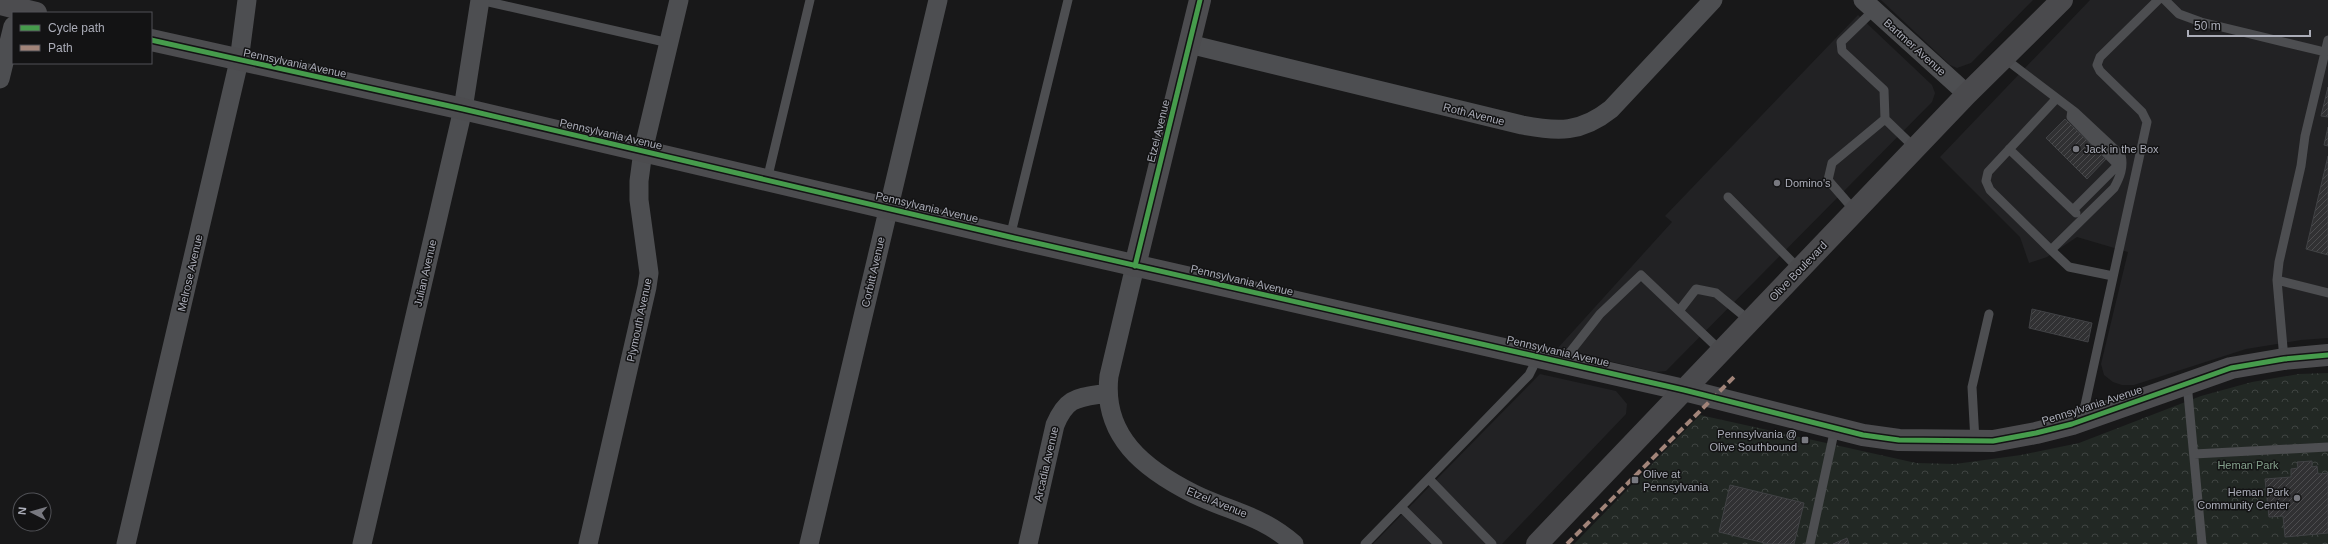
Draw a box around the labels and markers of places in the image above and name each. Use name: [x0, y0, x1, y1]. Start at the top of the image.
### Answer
place label: Jack in the Box: [2084, 143, 2159, 155]
marker: Jack in the Box: [2071, 144, 2081, 154]
place label: Domino's: [1785, 177, 1831, 189]
marker: Domino's: [1772, 178, 1782, 188]
place label: Pennsylvania @ Olive Southbound: [1710, 428, 1797, 453]
marker: Pennsylvania @ Olive Southbound: [1800, 435, 1810, 445]
place label: Olive at Pennsylvania: [1643, 468, 1709, 493]
marker: Olive at Pennsylvania: [1630, 475, 1640, 485]
place label: Heman Park Community Center: [2197, 486, 2289, 511]
marker: Heman Park Community Center: [2292, 493, 2302, 503]

